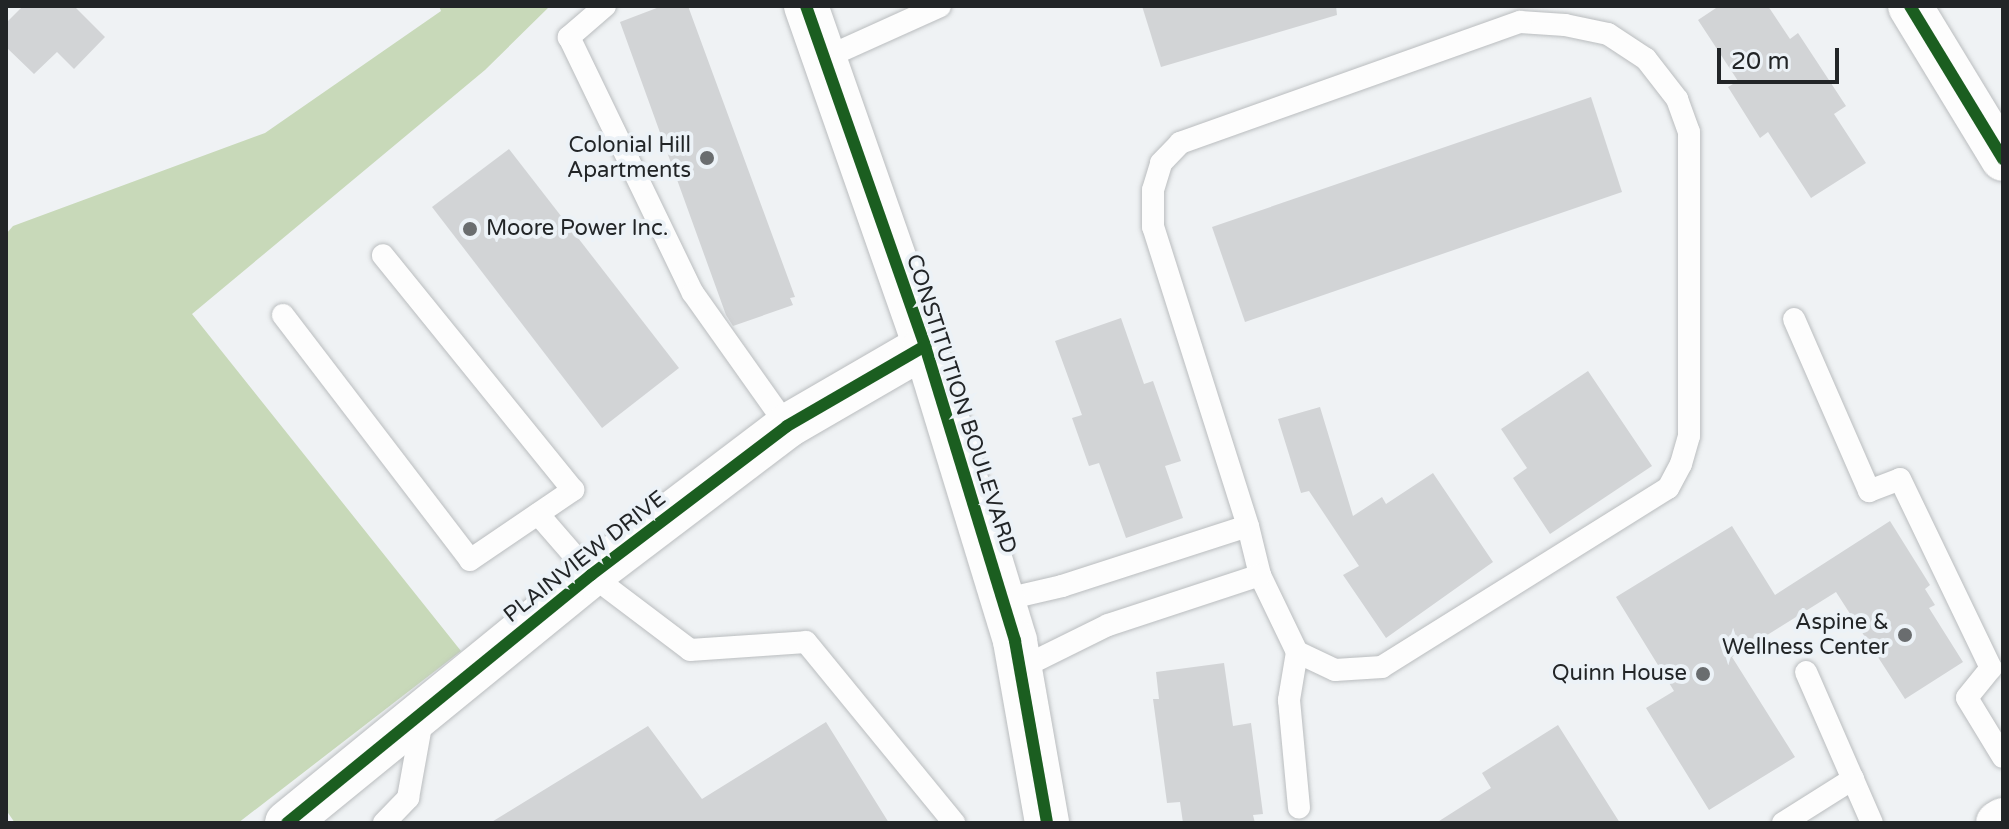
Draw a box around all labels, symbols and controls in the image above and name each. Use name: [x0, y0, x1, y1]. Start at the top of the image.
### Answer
scale bar: [1721, 32, 1843, 82]
text: 20 m: [1731, 47, 1789, 76]
place label: Colonial Hill Apartments: [567, 132, 691, 184]
marker: Colonial Hill Apartments: [698, 149, 716, 167]
place label: Moore Power Inc.: [486, 216, 668, 242]
marker: Moore Power Inc.: [461, 220, 479, 238]
street label: CONSTITUTION BOULEVARD: [900, 251, 1022, 557]
street label: PLAINVIEW DRIVE: [499, 485, 671, 629]
place label: Aspine & Wellness Center: [1722, 609, 1889, 660]
marker: Aspine & Wellness Center: [1896, 626, 1914, 644]
place label: Quinn House: [1552, 661, 1687, 687]
marker: Quinn House: [1694, 665, 1712, 683]

